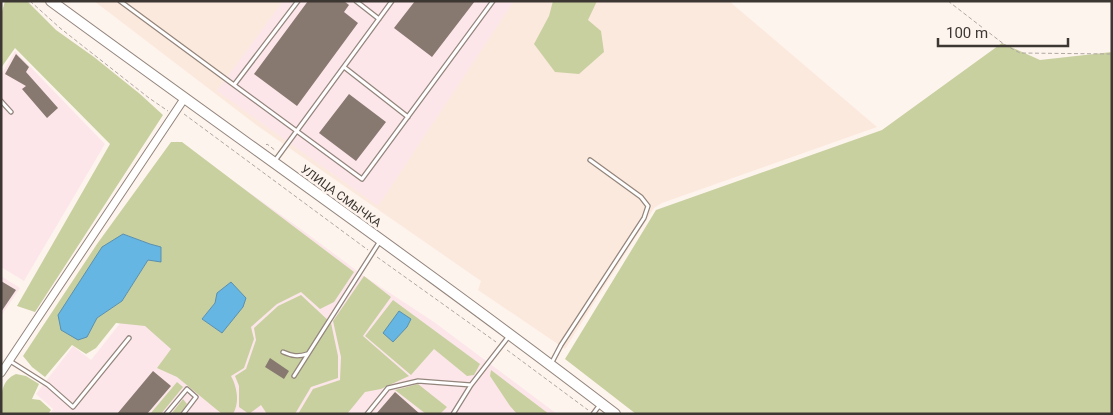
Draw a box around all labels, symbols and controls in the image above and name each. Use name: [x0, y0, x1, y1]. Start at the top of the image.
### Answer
scale bar: [938, 15, 1068, 47]
text: 100 m: [946, 24, 988, 42]
street label: УЛИЦА СМЫЧКА: [298, 162, 384, 230]

